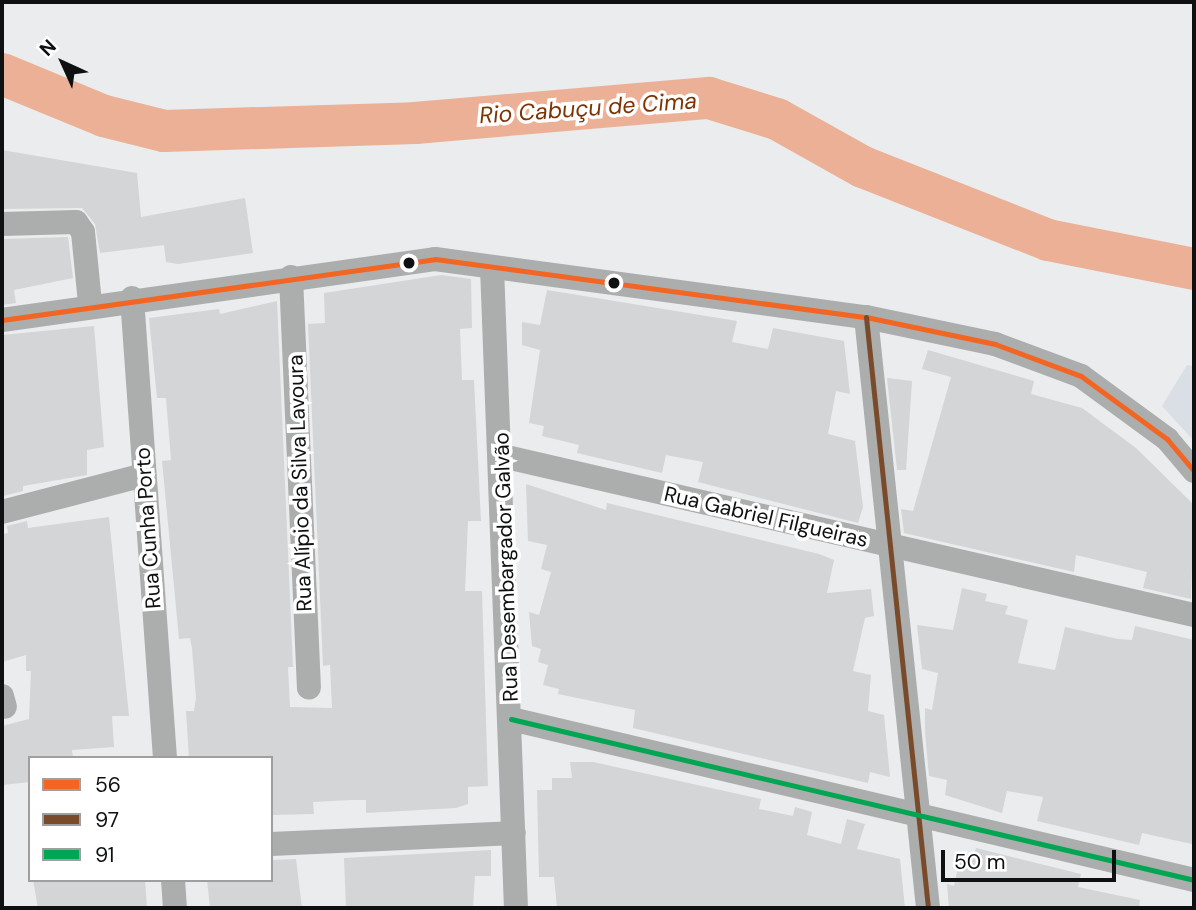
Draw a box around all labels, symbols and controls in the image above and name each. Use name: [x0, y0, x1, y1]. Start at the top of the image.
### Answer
north arrow: [28, 28, 98, 98]
text: N: [34, 34, 62, 62]
water label: Rio Cabuçu de Cima: [478, 87, 698, 129]
unlabelled marker: [402, 256, 416, 270]
unlabelled marker: [607, 276, 621, 290]
street label: Rua Alípio da Silva Lavoura: [283, 354, 317, 612]
street label: Rua Desembargador Galvão: [489, 432, 523, 702]
street label: Rua Cunha Porto: [130, 446, 166, 610]
street label: Rua Gabriel Filgueiras: [662, 481, 870, 553]
legend: [28, 756, 273, 882]
text: 56: [95, 771, 121, 799]
text: 97: [95, 806, 119, 834]
scale bar: [944, 836, 1119, 880]
text: 91: [95, 841, 114, 869]
text: 50 m: [954, 848, 1005, 876]

